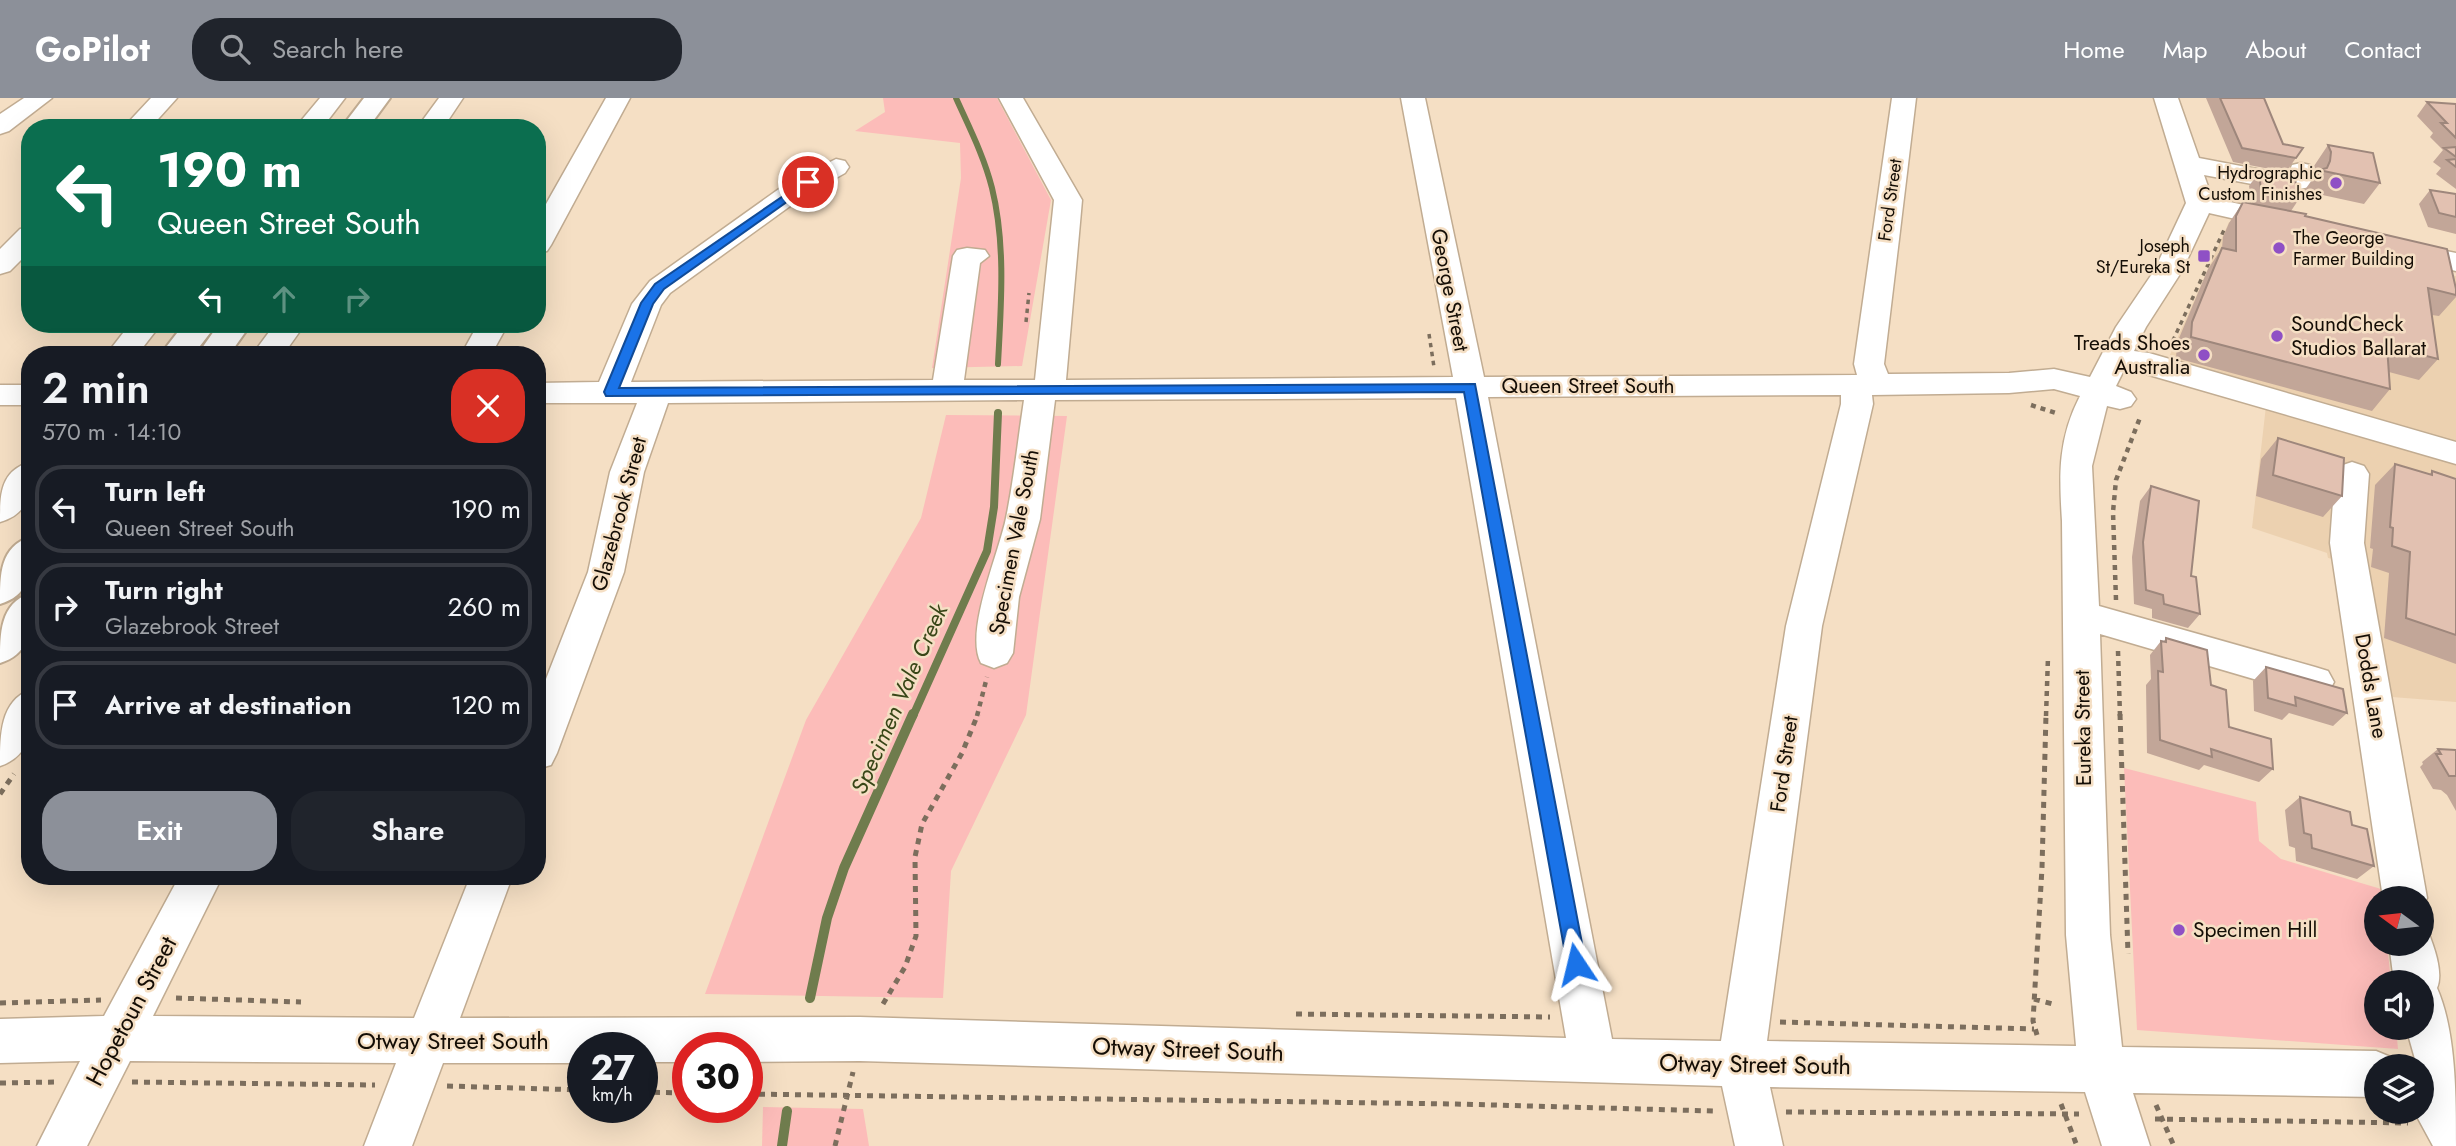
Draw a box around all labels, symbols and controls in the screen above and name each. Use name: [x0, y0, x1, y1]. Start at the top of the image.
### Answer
search box: [192, 18, 682, 81]
text: GoPilot: [35, 26, 150, 73]
icon: search: [216, 30, 254, 68]
text: Search here: [272, 30, 403, 68]
text: Home: [2063, 32, 2125, 67]
text: Map: [2163, 32, 2207, 67]
text: About: [2245, 32, 2306, 67]
text: Contact: [2344, 32, 2421, 67]
text: 190 m: [157, 135, 302, 205]
icon: left: [42, 147, 133, 238]
pin: [778, 152, 838, 212]
street label: Ford Street: [1871, 156, 1909, 243]
place label: Hydrographic Custom Finishes: [2198, 160, 2322, 207]
icon: arrive: [789, 163, 827, 201]
marker: Hydrographic Custom Finishes: [2328, 175, 2344, 191]
text: Queen Street South: [157, 200, 421, 246]
place label: The George Farmer Building: [2293, 225, 2414, 272]
street label: George Street: [1423, 226, 1477, 354]
place label: Joseph St/Eureka St: [2096, 233, 2191, 280]
marker: The George Farmer Building: [2271, 240, 2287, 256]
marker: Joseph St/Eureka St: [2196, 248, 2212, 264]
icon: left: [192, 280, 230, 318]
icon: ahead: [265, 280, 303, 318]
icon: right: [338, 280, 376, 318]
place label: SoundCheck Studios Ballarat: [2291, 309, 2426, 363]
place label: Treads Shoes Australia: [2074, 328, 2190, 382]
marker: SoundCheck Studios Ballarat: [2269, 328, 2285, 344]
marker: Treads Shoes Australia: [2196, 347, 2212, 363]
text: 2 min: [42, 358, 150, 419]
button: close: [451, 369, 525, 443]
street label: Queen Street South: [1501, 371, 1675, 401]
text: 570 m · 14:10: [42, 415, 181, 449]
street label: Glazebrook Street: [584, 433, 654, 595]
street label: Specimen Vale South: [981, 447, 1047, 637]
text: Turn left: [105, 473, 205, 511]
icon: left: [46, 490, 84, 528]
text: 190 m: [451, 490, 521, 528]
text: Queen Street South: [105, 511, 295, 545]
text: Turn right: [105, 571, 223, 609]
icon: right: [46, 588, 84, 626]
text: 260 m: [448, 588, 521, 626]
water label: Specimen Vale Creek: [842, 598, 957, 799]
text: Glazebrook Street: [105, 609, 279, 643]
street label: Dodds Lane: [2347, 631, 2395, 741]
street label: Eureka Street: [2067, 670, 2099, 786]
icon: arrive: [46, 686, 84, 724]
text: Arrive at destination: [105, 686, 352, 724]
text: 120 m: [451, 686, 521, 724]
street label: Ford Street: [1762, 714, 1806, 814]
button: Exit: [42, 791, 277, 871]
button: Share: [291, 791, 525, 871]
north arrow: [2364, 886, 2434, 956]
map controls: [2364, 886, 2434, 1124]
place label: Specimen Hill: [2193, 915, 2317, 945]
marker: Specimen Hill: [2171, 922, 2187, 938]
position arrow: [1539, 927, 1613, 1001]
street label: Hopetoun Street: [77, 930, 185, 1092]
button: sound: [2364, 970, 2434, 1040]
street label: Otway Street South: [357, 1023, 549, 1058]
street label: Otway Street South: [1091, 1028, 1285, 1070]
speed limit sign: 30: [672, 1032, 763, 1123]
text: 27: [590, 1043, 635, 1093]
street label: Otway Street South: [1659, 1045, 1851, 1083]
button: layers: [2364, 1054, 2434, 1124]
text: km/h: [592, 1082, 633, 1108]

